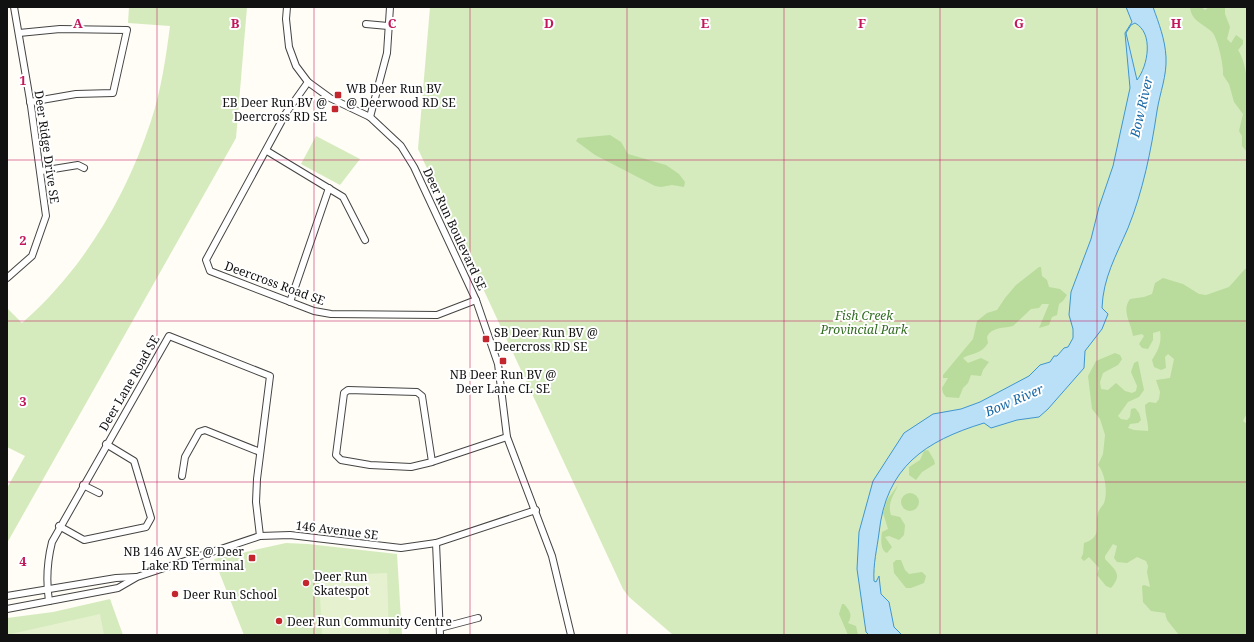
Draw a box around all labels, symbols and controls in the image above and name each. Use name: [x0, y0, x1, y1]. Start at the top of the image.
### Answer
text: A: [73, 14, 83, 32]
text: B: [231, 14, 240, 32]
text: C: [388, 14, 397, 32]
text: D: [544, 14, 554, 32]
text: E: [701, 14, 710, 32]
text: F: [858, 14, 866, 32]
text: G: [1014, 14, 1024, 32]
text: H: [1171, 14, 1182, 32]
text: 1: [19, 71, 27, 89]
water label: Bow River: [1125, 74, 1157, 140]
place label: WB Deer Run BV @ Deerwood RD SE: [346, 80, 456, 111]
street label: Deer Ridge Drive SE: [31, 89, 63, 205]
marker: WB Deer Run BV @ Deerwood RD SE: [333, 90, 343, 100]
place label: EB Deer Run BV @ Deercross RD SE: [222, 94, 327, 125]
marker: EB Deer Run BV @ Deercross RD SE: [330, 104, 340, 114]
street label: Deer Run Boulevard SE: [419, 165, 491, 293]
text: 2: [19, 231, 27, 249]
street label: Deercross Road SE: [222, 257, 328, 309]
park label: Fish Creek Provincial Park: [819, 307, 909, 338]
place label: SB Deer Run BV @ Deercross RD SE: [494, 324, 598, 355]
street label: Deer Lane Road SE: [95, 332, 163, 434]
marker: SB Deer Run BV @ Deercross RD SE: [481, 334, 491, 344]
marker: NB Deer Run BV @ Deer Lane CL SE: [498, 356, 508, 366]
place label: NB Deer Run BV @ Deer Lane CL SE: [450, 366, 556, 397]
water label: Bow River: [981, 379, 1047, 421]
text: 3: [19, 392, 27, 410]
street label: 146 Avenue SE: [295, 516, 379, 544]
place label: NB 146 AV SE @ Deer Lake RD Terminal: [123, 543, 244, 574]
text: 4: [19, 552, 27, 570]
marker: NB 146 AV SE @ Deer Lake RD Terminal: [247, 553, 257, 563]
place label: Deer Run Skatespot: [314, 568, 369, 599]
marker: Deer Run Skatespot: [301, 578, 311, 588]
place label: Deer Run School: [183, 586, 278, 603]
marker: Deer Run School: [170, 589, 180, 599]
place label: Deer Run Community Centre: [287, 613, 452, 630]
marker: Deer Run Community Centre: [274, 616, 284, 626]

